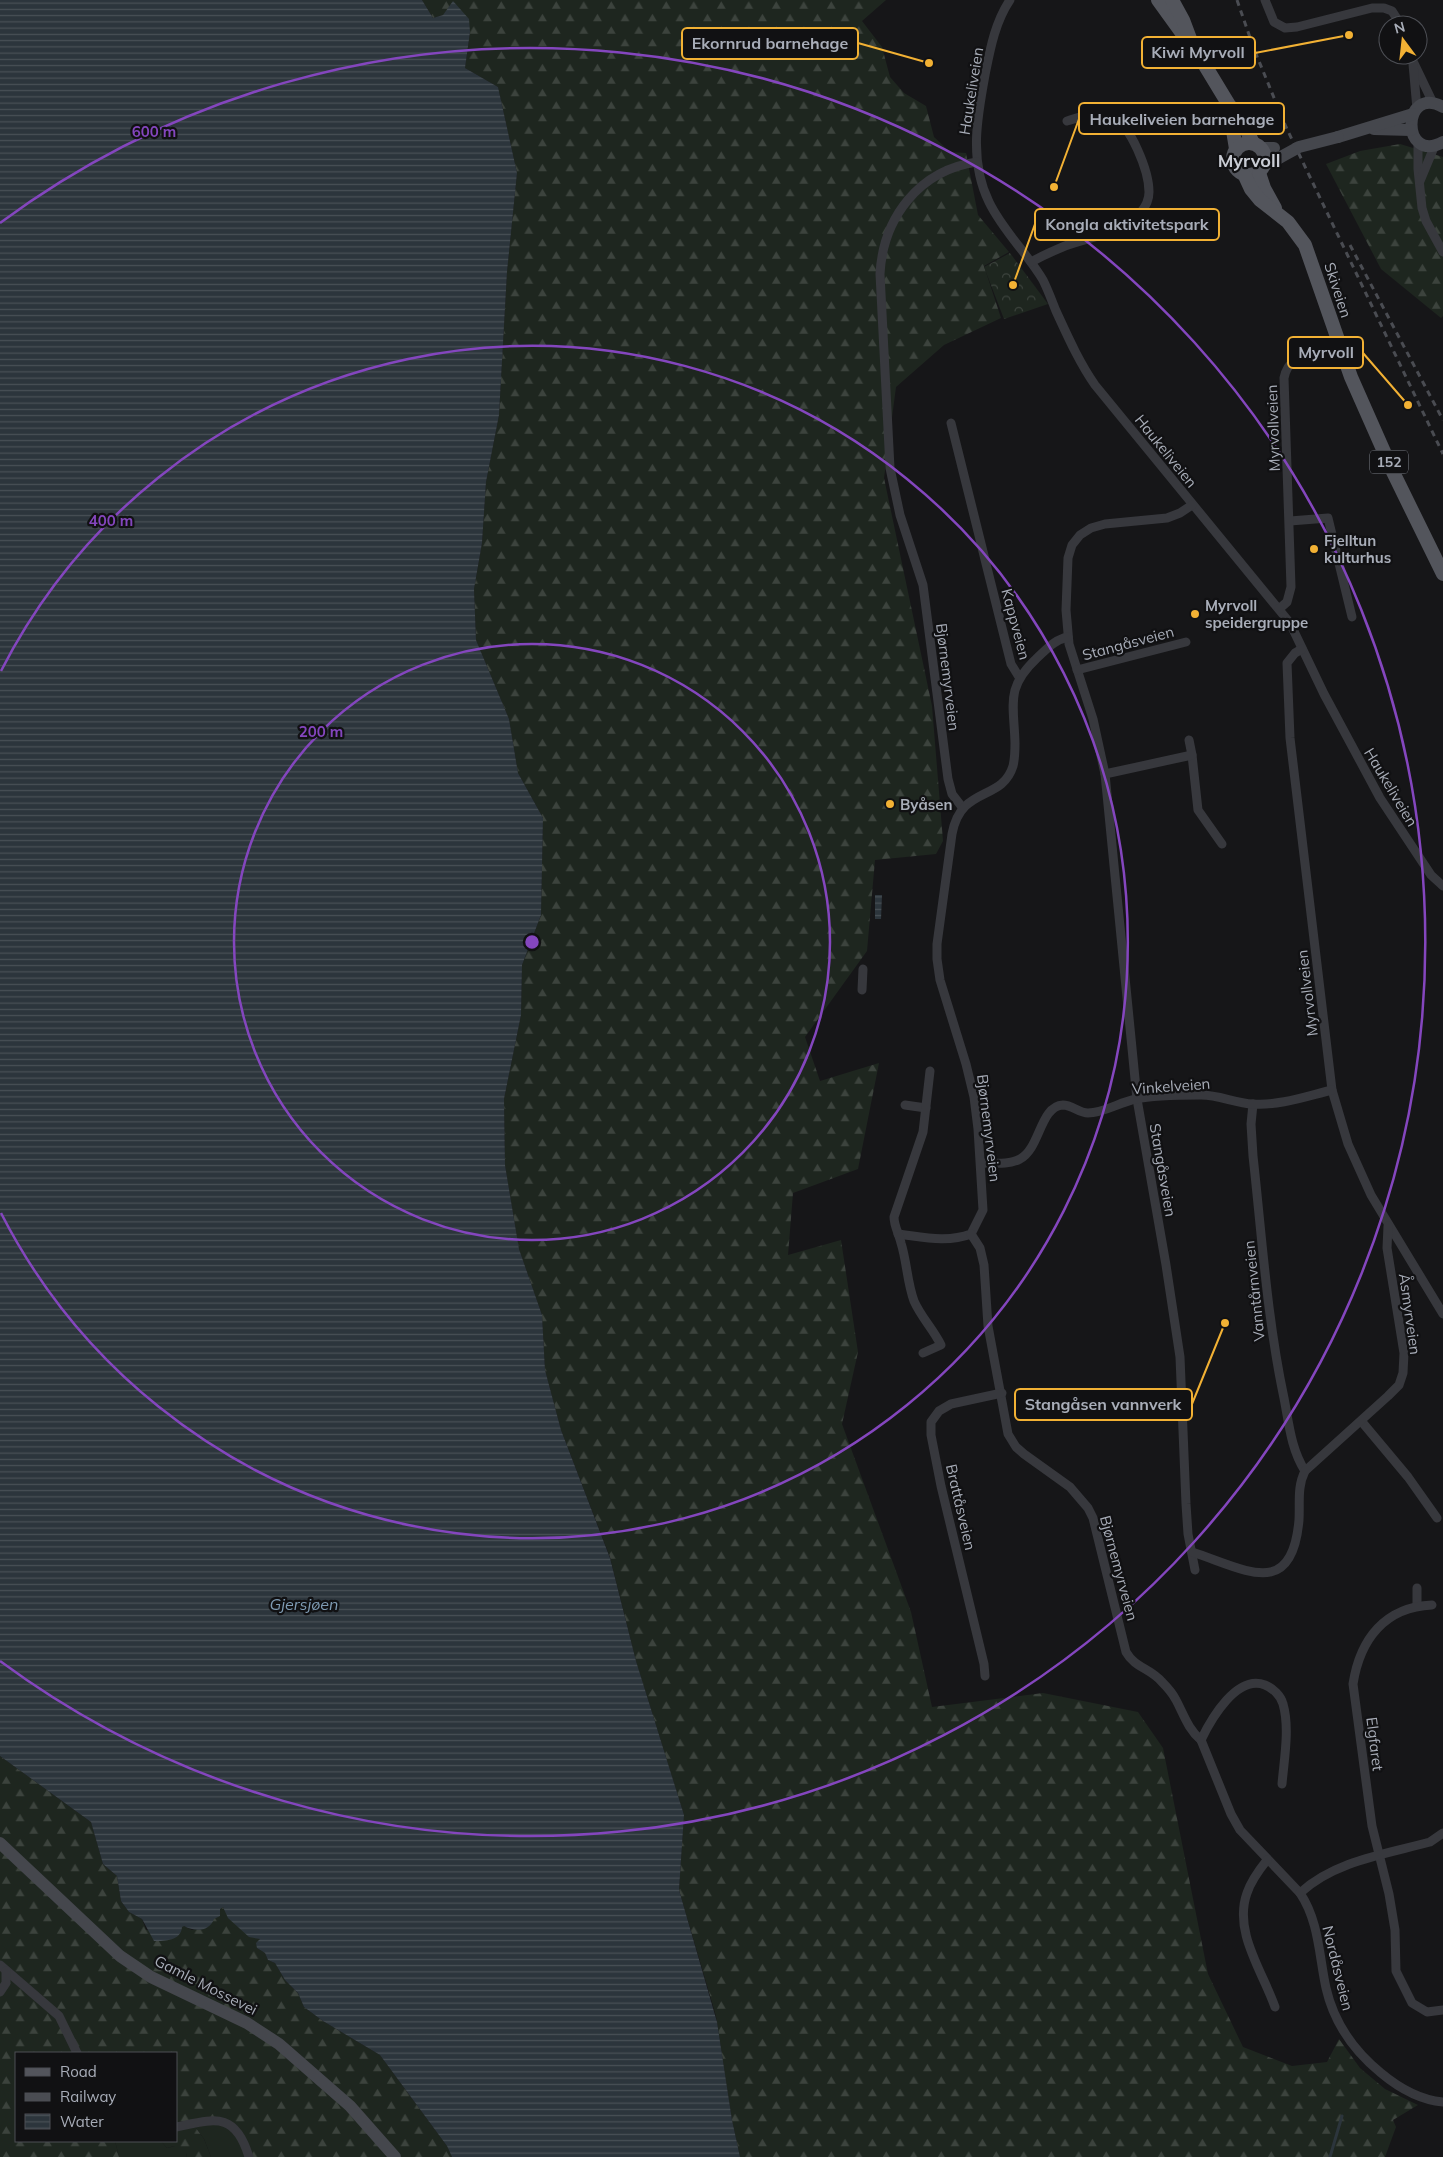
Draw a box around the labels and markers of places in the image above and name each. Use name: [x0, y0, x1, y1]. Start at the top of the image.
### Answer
callout: Ekornrud barnehage: [682, 28, 858, 59]
callout: Kiwi Myrvoll: [1142, 37, 1255, 68]
callout: Haukeliveien barnehage: [1079, 103, 1284, 134]
callout: Kongla aktivitetspark: [1035, 209, 1219, 240]
callout: Myrvoll: [1288, 337, 1363, 368]
place label: Fjelltun kulturhus: [1324, 531, 1391, 567]
marker: Fjelltun kulturhus: [1308, 543, 1320, 555]
place label: Myrvoll speidergruppe: [1205, 596, 1308, 632]
marker: Myrvoll speidergruppe: [1189, 608, 1201, 620]
place label: Byåsen: [900, 795, 953, 814]
marker: Byåsen: [884, 798, 896, 810]
centre of rings: [523, 933, 541, 951]
callout: Stangåsen vannverk: [1015, 1389, 1192, 1420]

